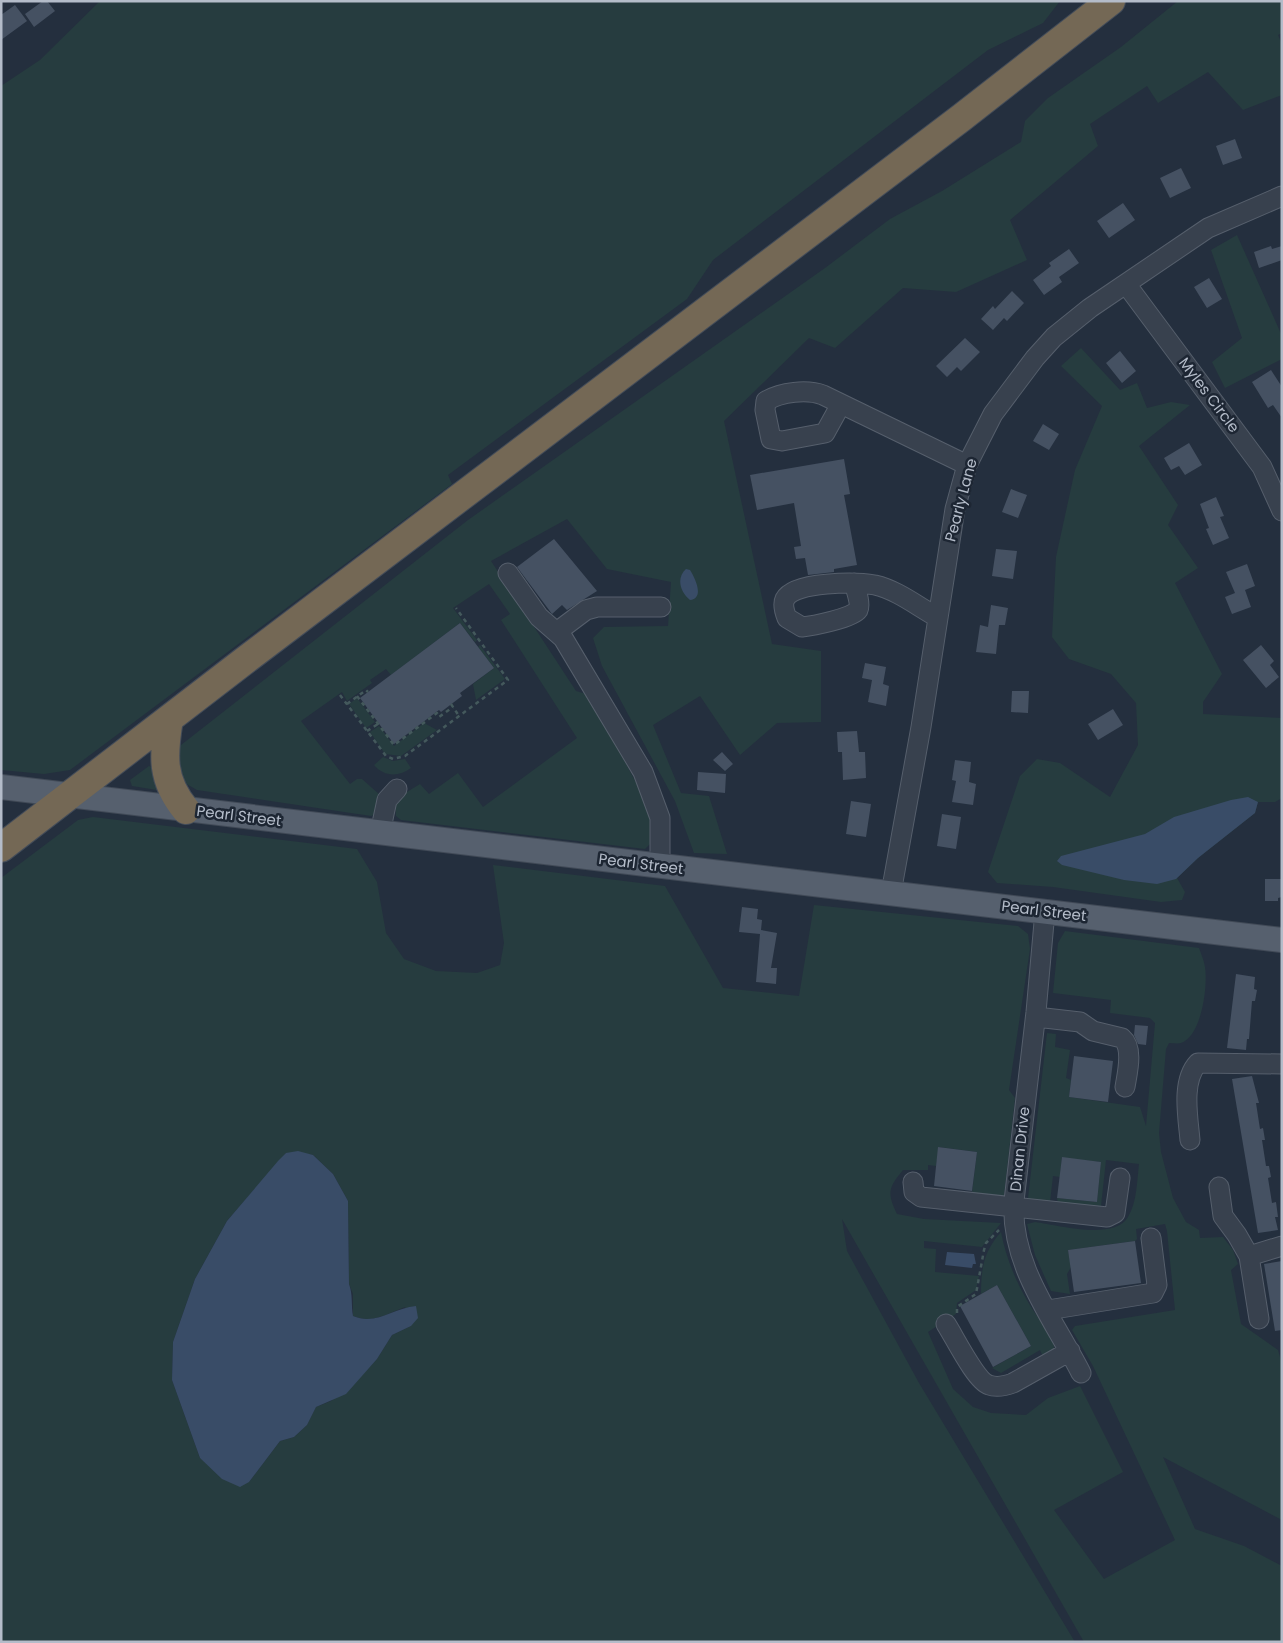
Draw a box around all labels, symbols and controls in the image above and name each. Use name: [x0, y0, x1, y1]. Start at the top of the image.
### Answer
street label: Myles Circle: [1174, 353, 1245, 437]
street label: Pearly Lane: [939, 456, 982, 544]
street label: Pearl Street: [195, 800, 283, 831]
street label: Pearl Street: [597, 848, 685, 879]
street label: Pearl Street: [1000, 895, 1088, 926]
street label: Dinan Drive: [1005, 1105, 1034, 1192]

